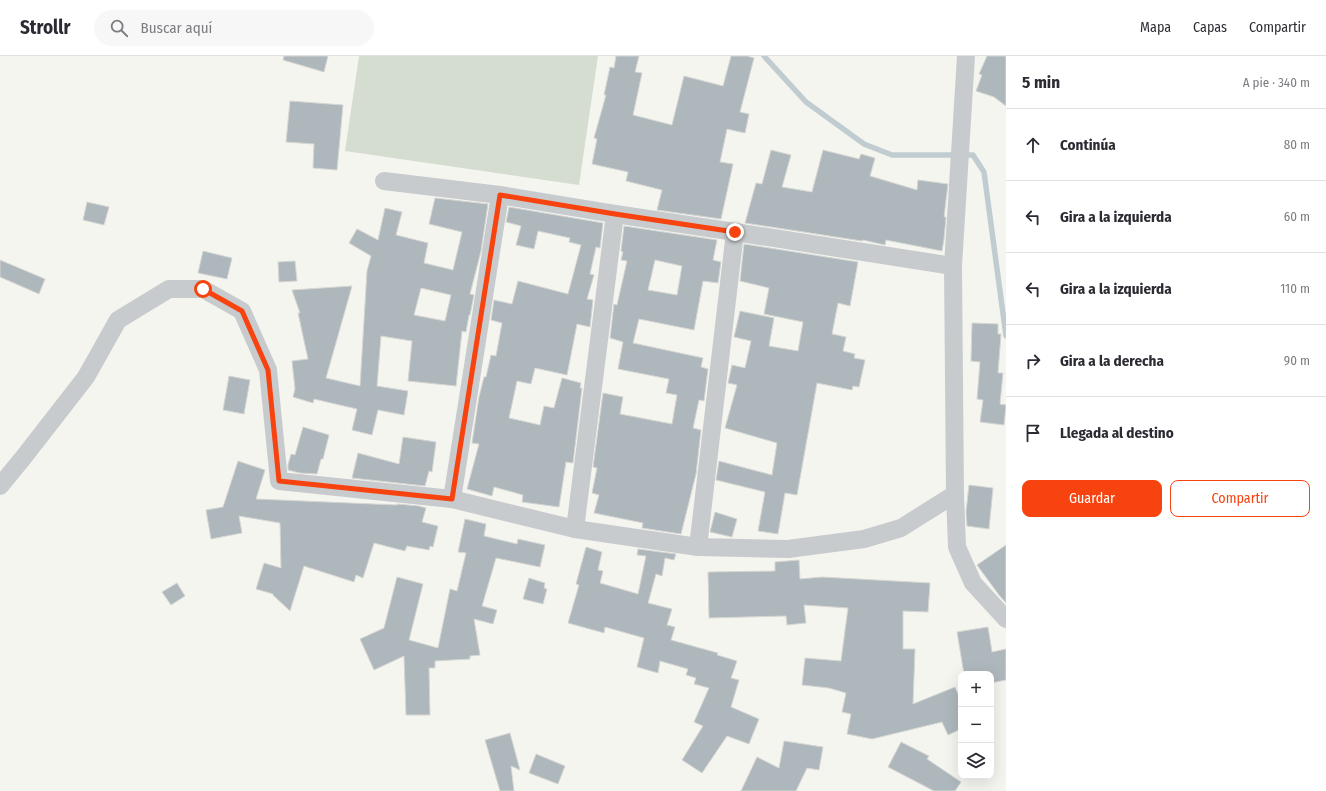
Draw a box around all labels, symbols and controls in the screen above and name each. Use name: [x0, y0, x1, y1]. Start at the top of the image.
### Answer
search box: [94, 10, 374, 46]
text: Strollr: [20, 16, 70, 39]
icon: search: [108, 17, 130, 39]
text: Buscar aquí: [140, 19, 212, 37]
text: Mapa: [1140, 19, 1171, 36]
text: Capas: [1193, 19, 1227, 36]
text: Compartir: [1249, 19, 1306, 36]
text: 5 min: [1022, 72, 1060, 93]
text: A pie · 340 m: [1243, 75, 1310, 90]
icon: ahead: [1022, 134, 1044, 156]
text: Continúa: [1060, 136, 1116, 154]
text: 80 m: [1284, 137, 1310, 152]
icon: left: [1022, 206, 1044, 228]
text: Gira a la izquierda: [1060, 208, 1172, 226]
text: 60 m: [1284, 209, 1310, 224]
route end: [726, 223, 744, 241]
icon: left: [1022, 278, 1044, 300]
route start: [194, 280, 212, 298]
text: Gira a la izquierda: [1060, 280, 1172, 298]
text: 110 m: [1280, 281, 1310, 296]
icon: right: [1022, 350, 1044, 372]
text: Gira a la derecha: [1060, 352, 1164, 370]
text: 90 m: [1284, 353, 1310, 368]
icon: arrive: [1022, 422, 1044, 444]
text: Llegada al destino: [1060, 424, 1174, 442]
button: Guardar: [1022, 480, 1162, 517]
button: Compartir: [1170, 480, 1310, 517]
map controls: [958, 671, 994, 779]
button: +: [958, 671, 994, 707]
button: −: [958, 707, 994, 743]
button: layers: [958, 743, 994, 779]

